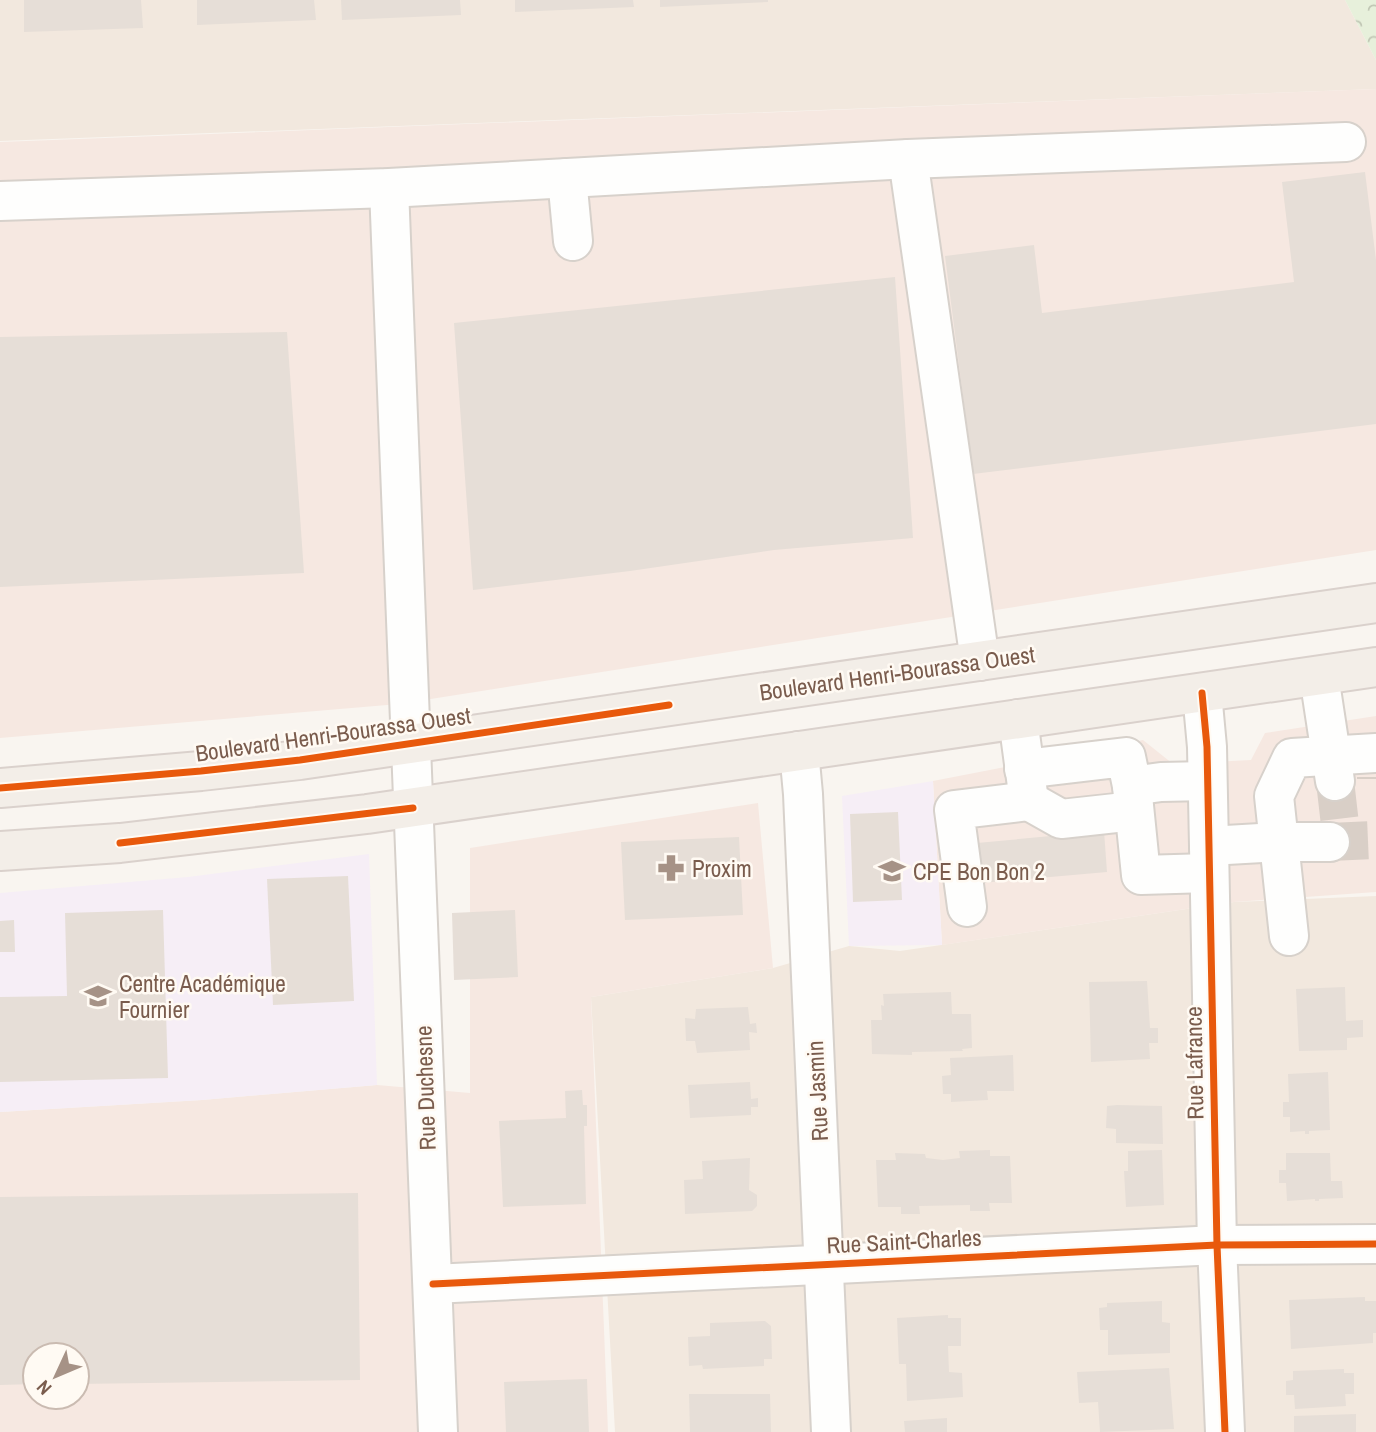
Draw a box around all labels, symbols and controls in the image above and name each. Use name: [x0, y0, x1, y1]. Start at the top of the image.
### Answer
street label: Boulevard Henri-Bourassa Ouest: [757, 638, 1037, 708]
street label: Boulevard Henri-Bourassa Ouest: [193, 699, 473, 769]
pharmacy icon: Proxim: [656, 853, 686, 883]
place label: Proxim: [692, 853, 752, 884]
school or university icon: CPE Bon Bon 2: [877, 856, 907, 886]
place label: CPE Bon Bon 2: [913, 856, 1045, 887]
place label: Centre Académique Fournier: [119, 968, 286, 1025]
school or university icon: Centre Académique Fournier: [83, 981, 113, 1011]
street label: Rue Lafrance: [1178, 1006, 1210, 1120]
street label: Rue Duchesne: [407, 1025, 443, 1151]
street label: Rue Jasmin: [799, 1040, 835, 1142]
street label: Rue Saint-Charles: [826, 1221, 982, 1261]
north arrow: [21, 1341, 91, 1411]
text: N: [31, 1375, 57, 1401]

